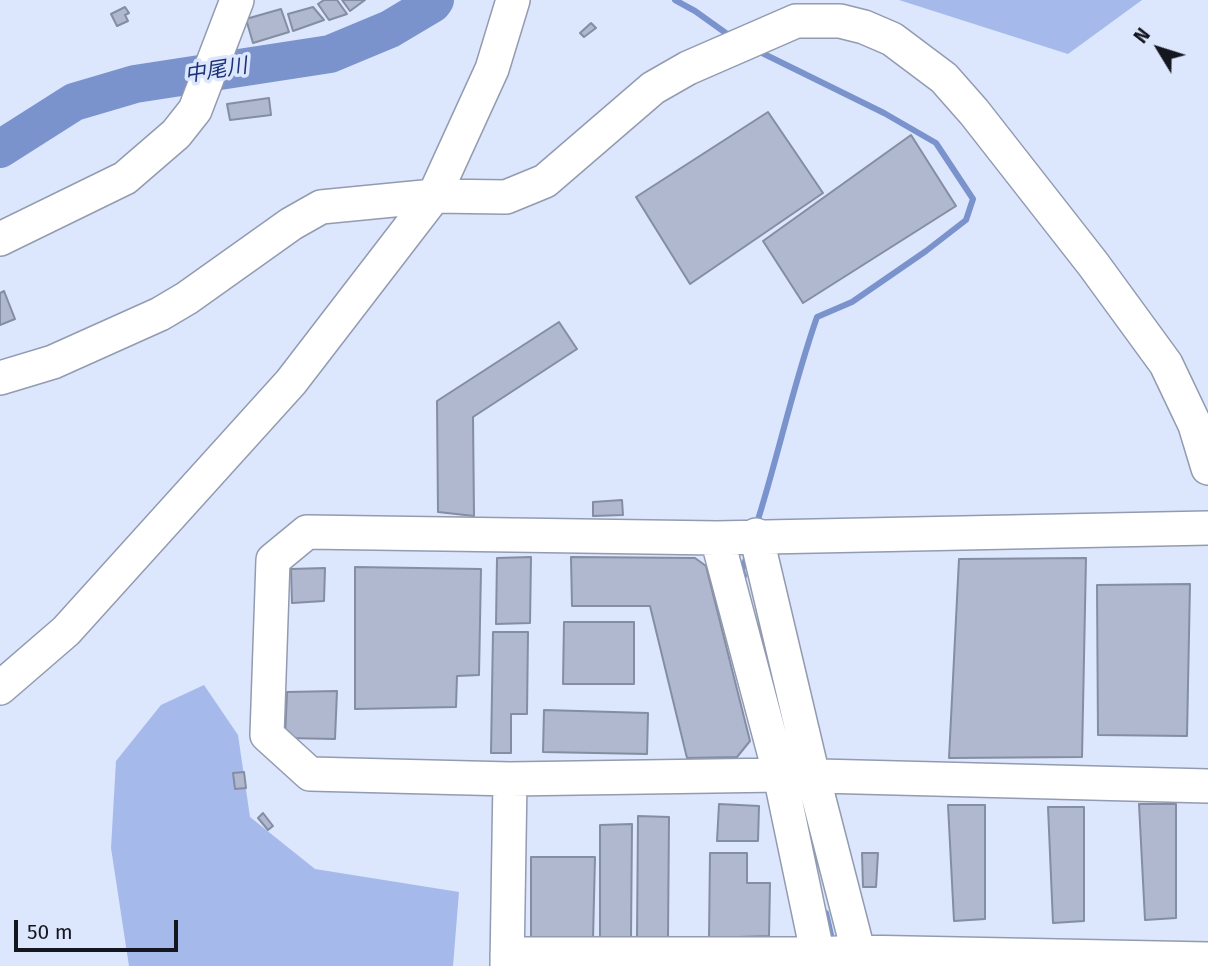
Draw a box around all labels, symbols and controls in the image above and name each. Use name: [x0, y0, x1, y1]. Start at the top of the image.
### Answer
north arrow: [1124, 14, 1194, 84]
text: N: [1129, 24, 1155, 48]
water label: 中尾川: [183, 54, 249, 88]
scale bar: [18, 906, 182, 950]
text: 50 m: [27, 919, 73, 945]

